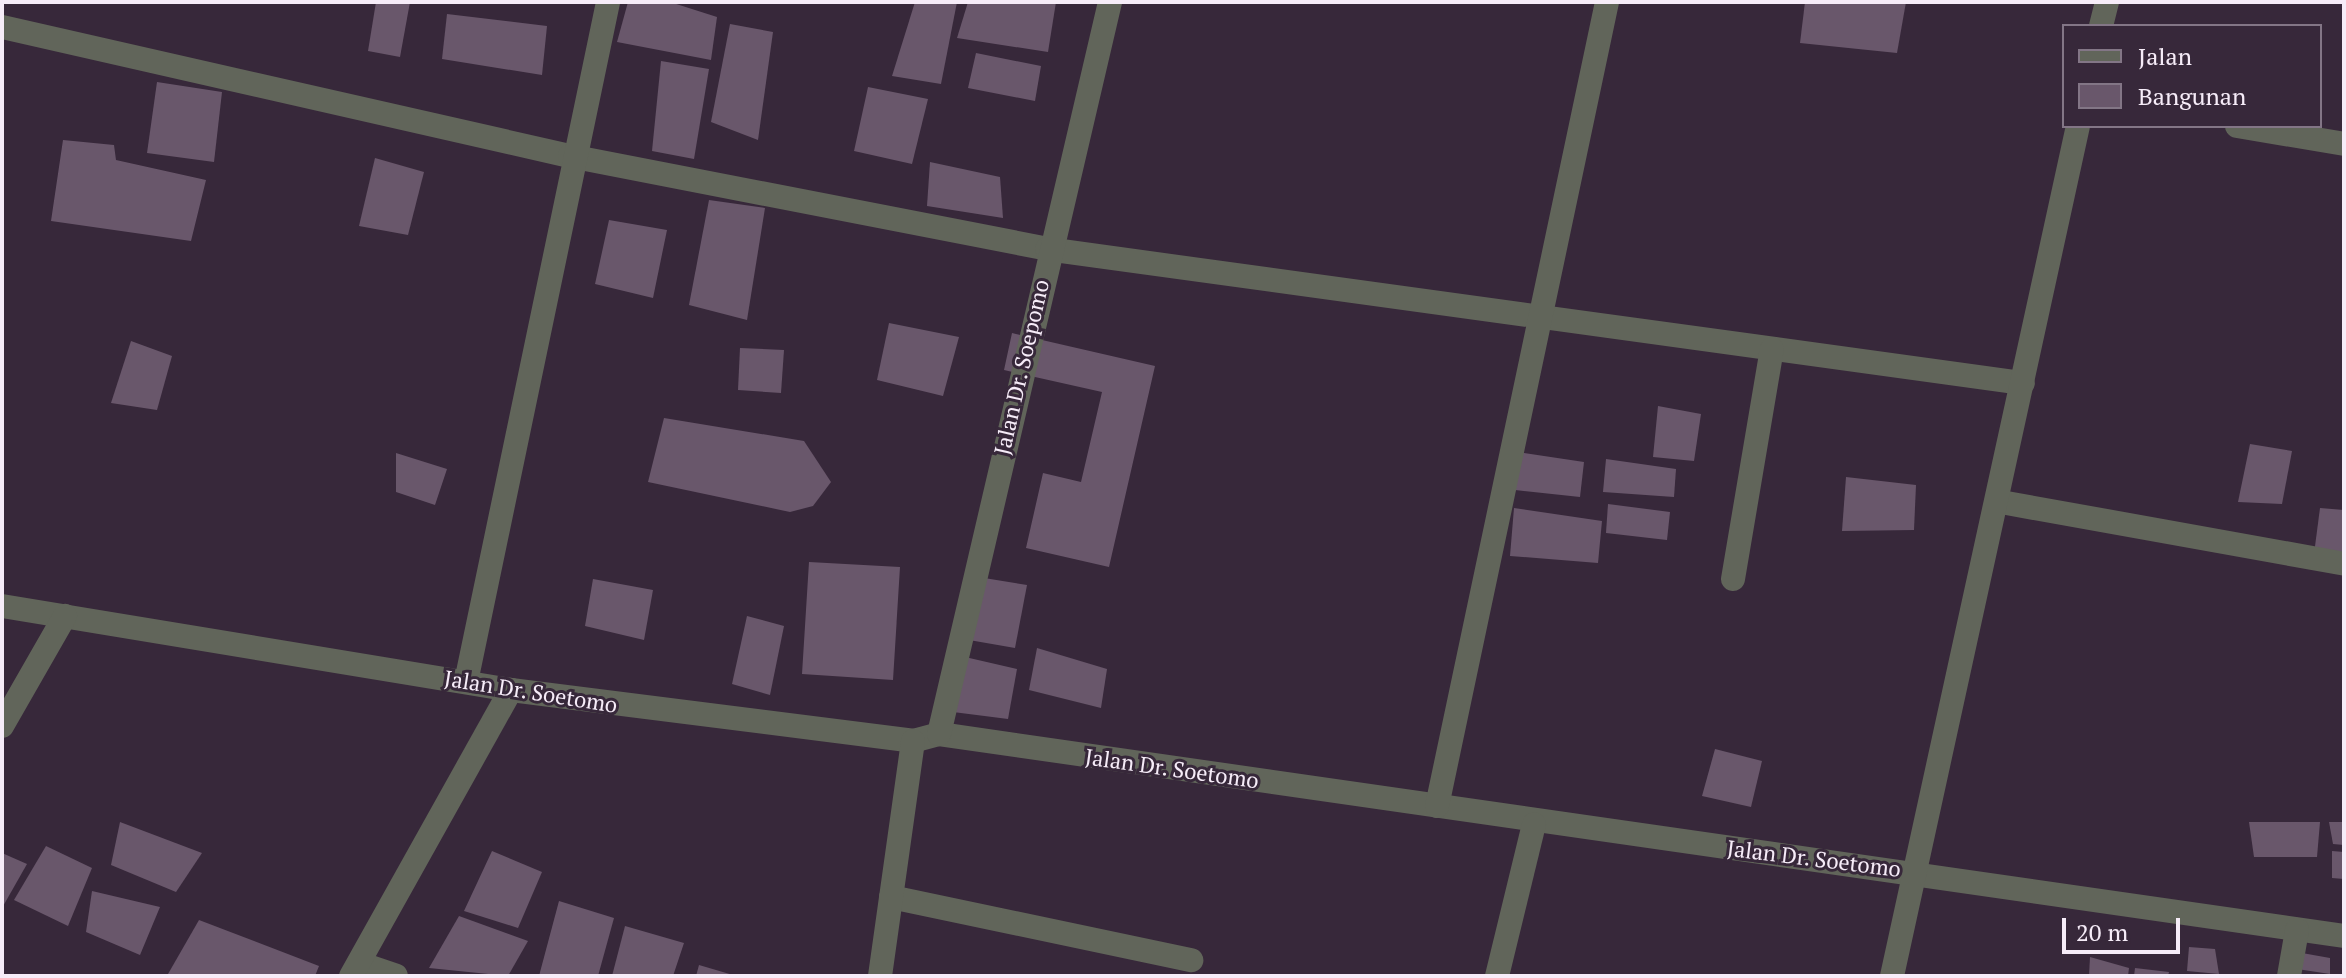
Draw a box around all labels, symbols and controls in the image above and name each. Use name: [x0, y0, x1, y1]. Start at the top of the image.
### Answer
legend: [2062, 24, 2322, 128]
text: Jalan: [2138, 40, 2192, 72]
text: Bangunan: [2138, 80, 2246, 112]
street label: Jalan Dr. Soepomo: [988, 276, 1054, 458]
street label: Jalan Dr. Soetomo: [442, 664, 620, 718]
street label: Jalan Dr. Soetomo: [1083, 743, 1261, 793]
street label: Jalan Dr. Soetomo: [1725, 834, 1903, 882]
scale bar: [2066, 902, 2184, 952]
text: 20 m: [2076, 916, 2128, 948]

